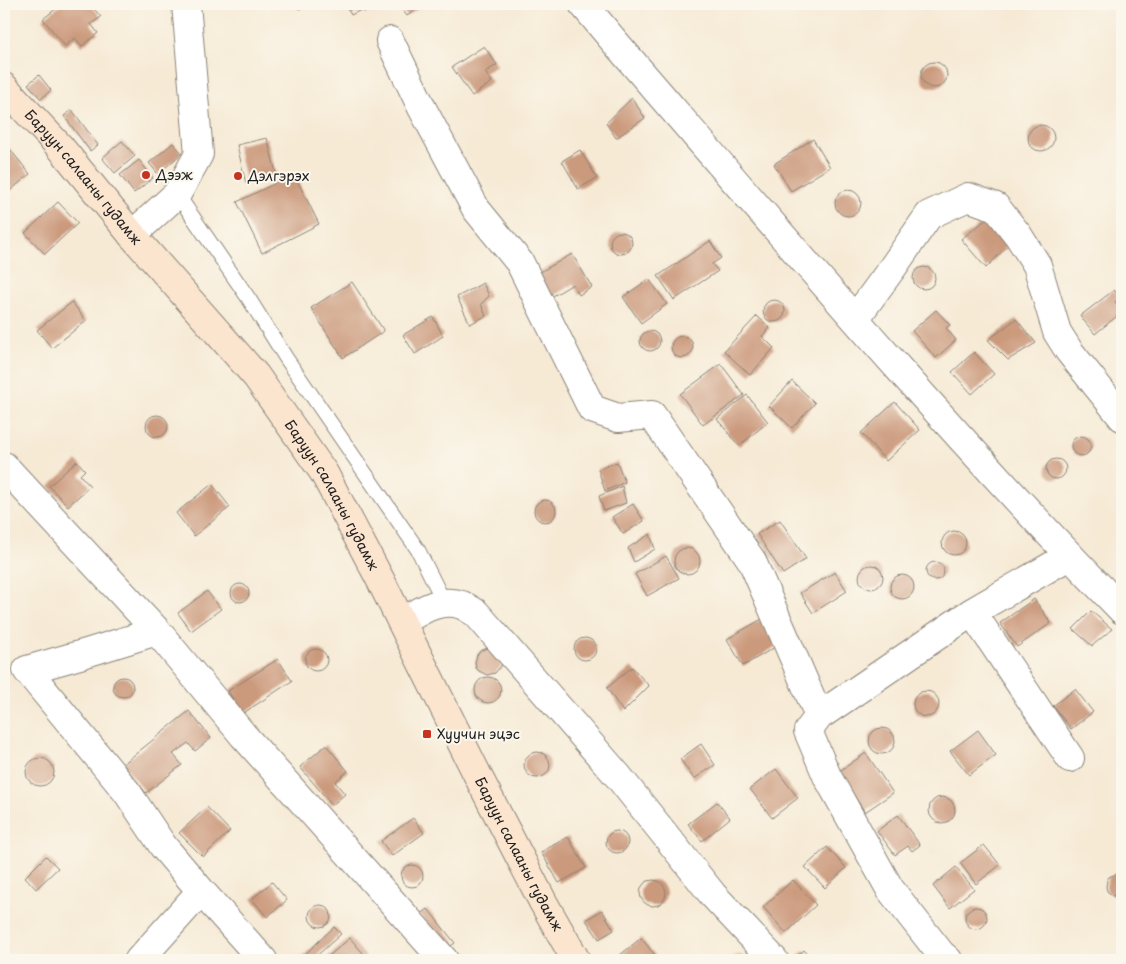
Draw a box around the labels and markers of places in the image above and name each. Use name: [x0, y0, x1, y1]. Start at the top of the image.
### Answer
place label: Дээж: [155, 164, 193, 185]
place label: Дэлгэрэх: [247, 165, 309, 186]
marker: Дээж: [140, 169, 152, 181]
marker: Дэлгэрэх: [232, 170, 244, 182]
place label: Хуучин эцэс: [437, 723, 520, 744]
marker: Хуучин эцэс: [421, 728, 433, 740]

